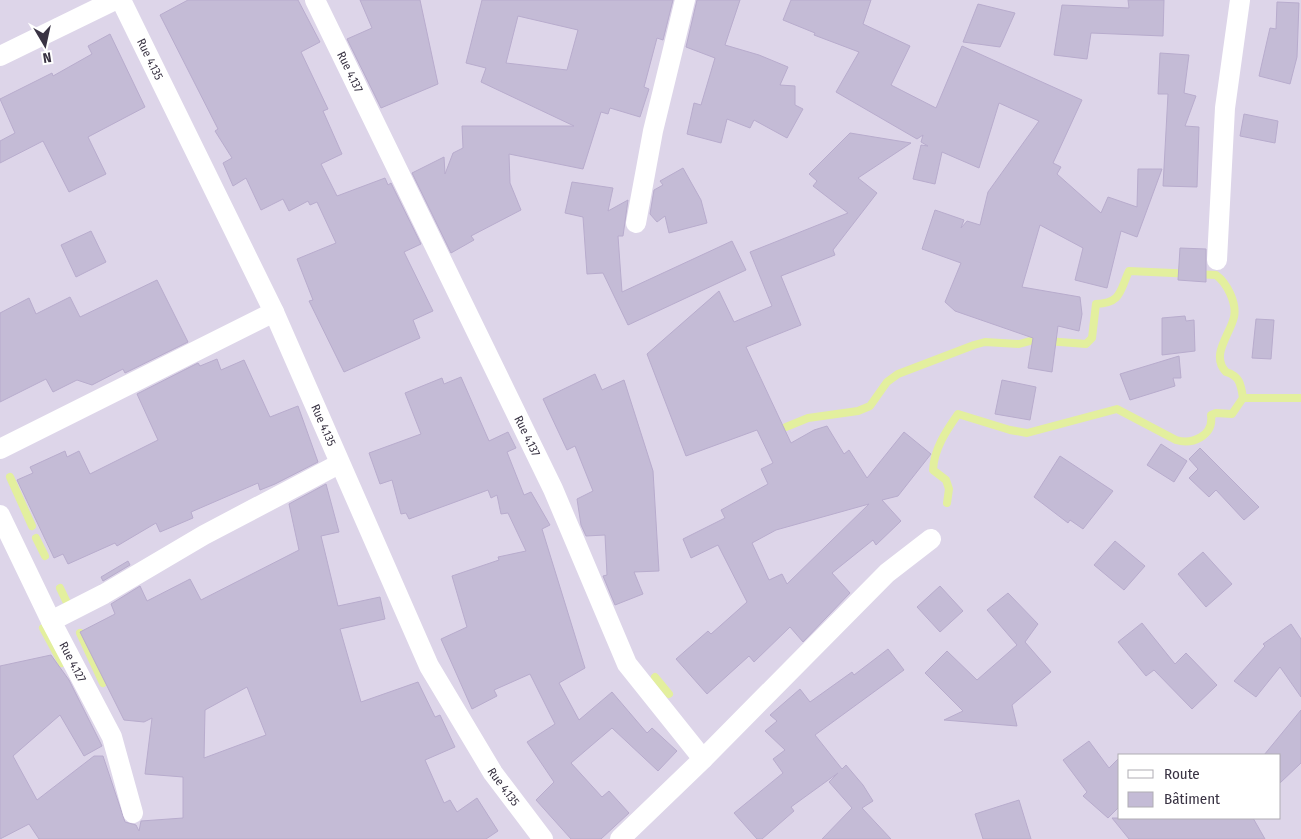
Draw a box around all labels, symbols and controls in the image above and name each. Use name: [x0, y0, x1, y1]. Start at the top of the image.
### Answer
north arrow: [20, 20, 70, 70]
street label: Rue 4.135: [134, 36, 166, 83]
text: N: [41, 48, 52, 66]
street label: Rue 4.137: [334, 49, 366, 95]
street label: Rue 4.135: [308, 402, 339, 449]
street label: Rue 4.137: [511, 413, 543, 459]
street label: Rue 4.127: [56, 640, 89, 685]
legend: [1118, 754, 1281, 819]
street label: Rue 4.135: [485, 765, 523, 809]
text: Route: [1164, 765, 1200, 783]
text: Bâtiment: [1164, 790, 1220, 808]

